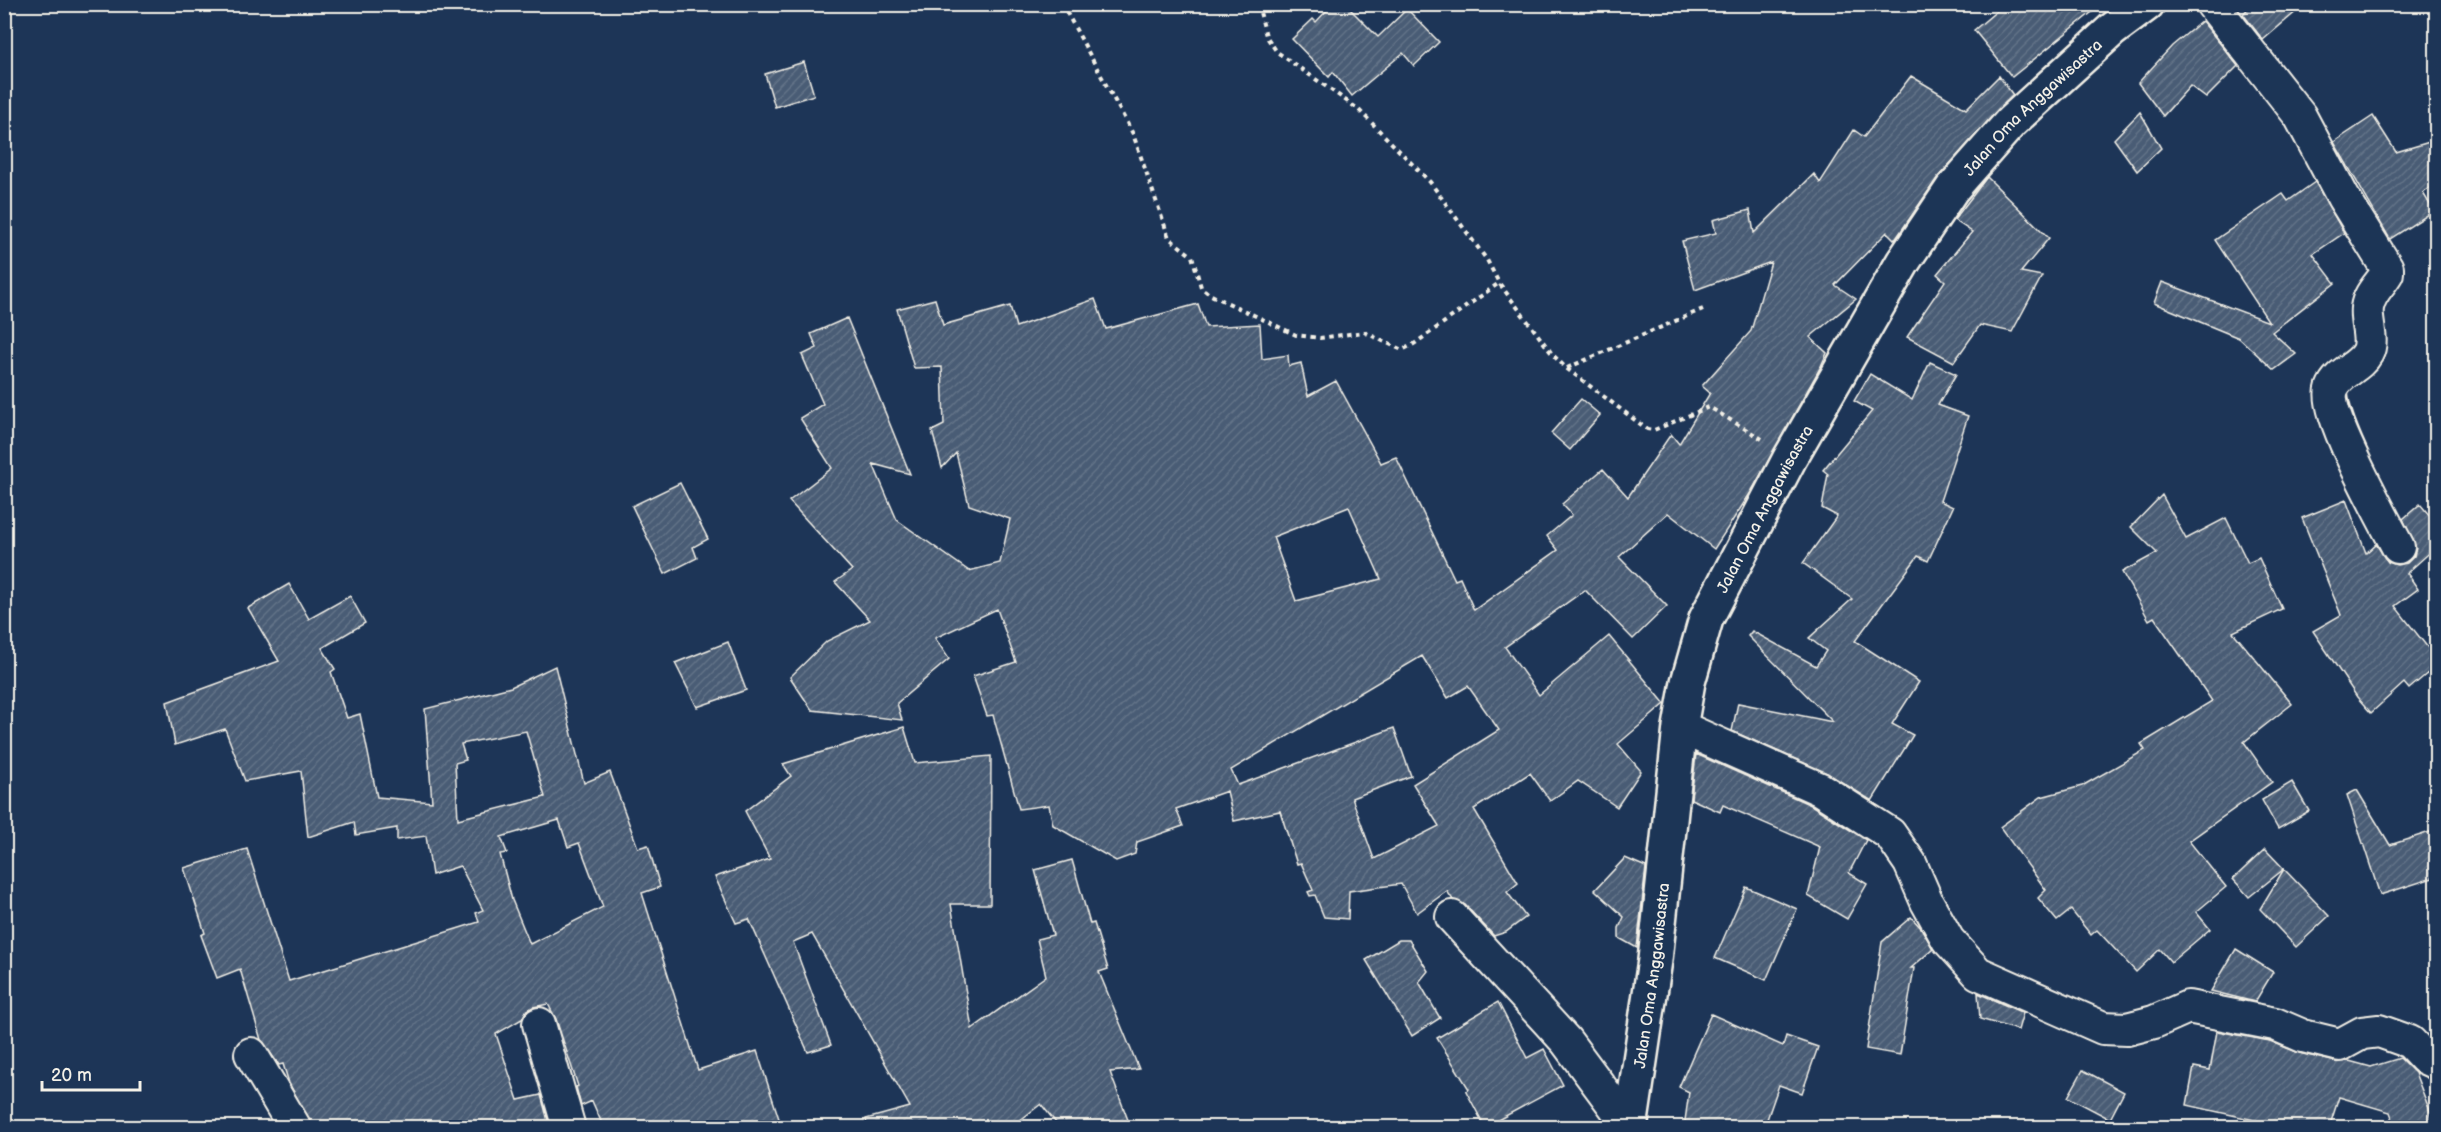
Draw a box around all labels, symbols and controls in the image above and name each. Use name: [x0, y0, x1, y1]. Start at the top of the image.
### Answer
street label: Jalan Oma Anggawisastra: [1960, 36, 2106, 180]
street label: Jalan Oma Anggawisastra: [1713, 422, 1818, 597]
street label: Jalan Oma Anggawisastra: [1631, 882, 1674, 1070]
scale bar: [42, 1054, 140, 1092]
text: 20 m: [51, 1065, 92, 1086]

